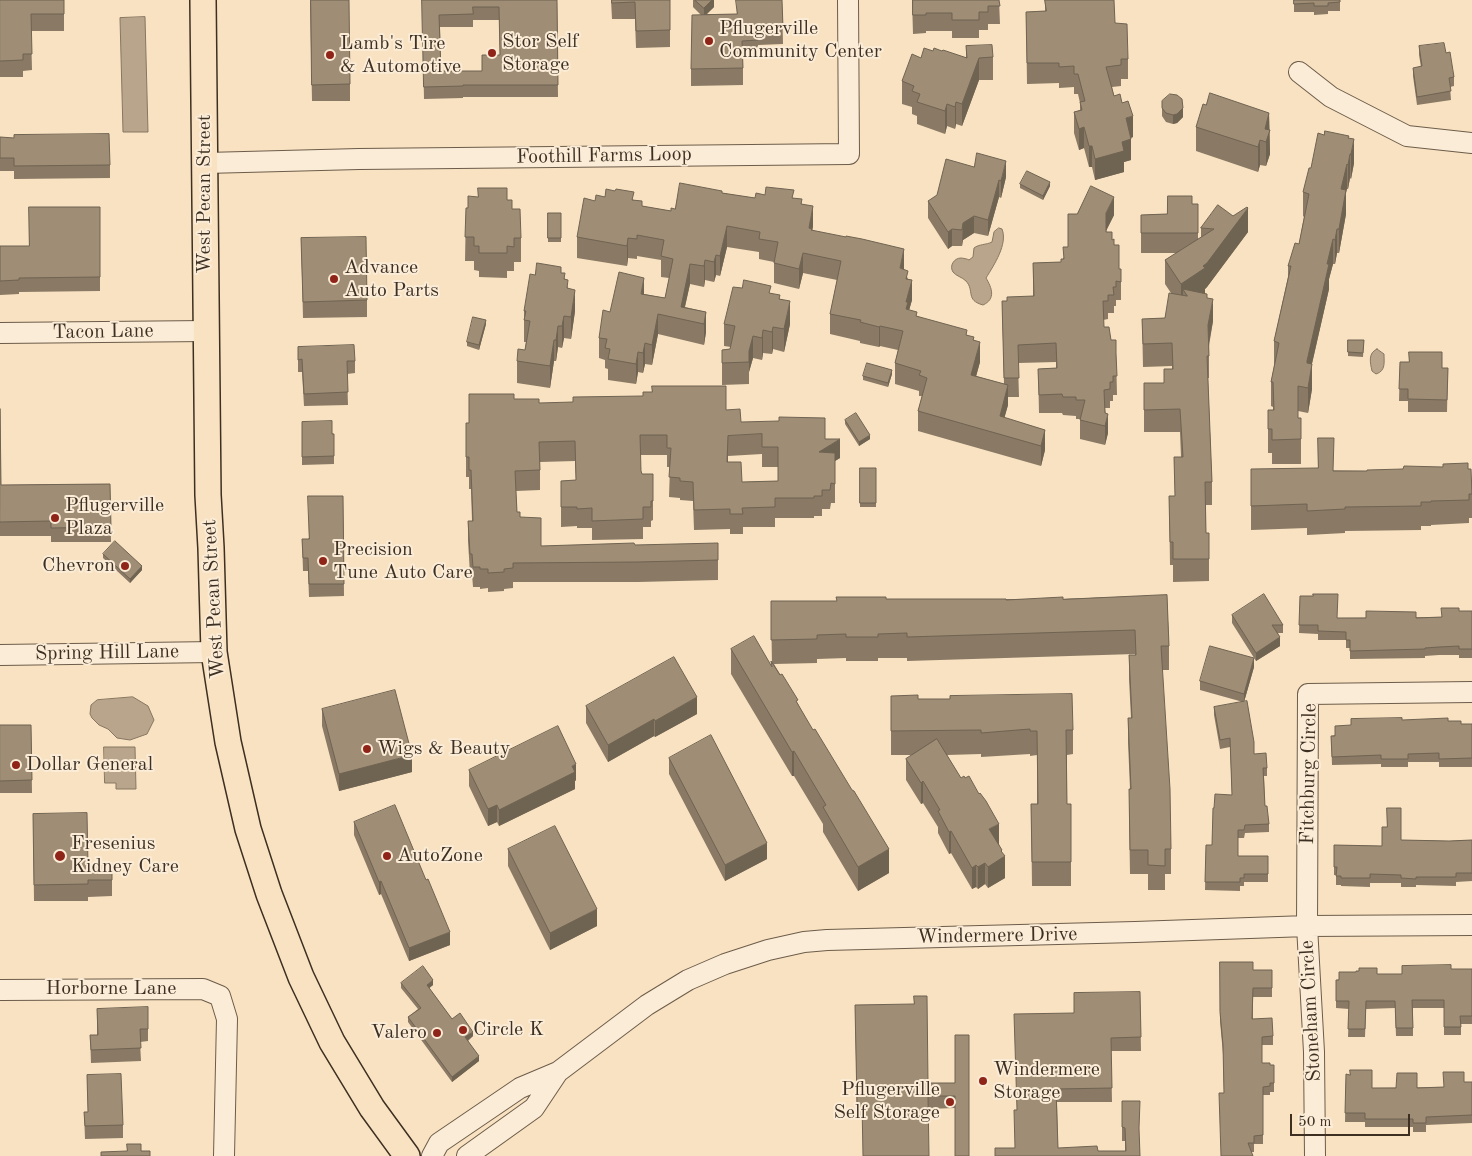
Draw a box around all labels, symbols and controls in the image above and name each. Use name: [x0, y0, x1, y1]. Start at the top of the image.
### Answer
place label: Pflugerville Community Center: [719, 17, 882, 64]
place label: Stor Self Storage: [502, 30, 579, 77]
place label: Lamb's Tire & Automotive: [340, 32, 461, 79]
marker: Pflugerville Community Center: [703, 35, 715, 47]
marker: Stor Self Storage: [486, 47, 498, 59]
marker: Lamb's Tire & Automotive: [324, 49, 336, 61]
street label: West Pecan Street: [193, 114, 217, 274]
street label: Foothill Farms Loop: [516, 142, 692, 170]
place label: Advance Auto Parts: [344, 256, 439, 303]
marker: Advance Auto Parts: [328, 273, 340, 285]
street label: Tacon Lane: [52, 319, 154, 345]
place label: Pflugerville Plaza: [65, 494, 164, 541]
marker: Pflugerville Plaza: [49, 512, 61, 524]
street label: West Pecan Street: [198, 519, 230, 679]
place label: Precision Tune Auto Care: [333, 538, 473, 585]
place label: Chevron: [42, 554, 115, 578]
marker: Precision Tune Auto Care: [317, 555, 329, 567]
marker: Chevron: [119, 560, 131, 572]
street label: Spring Hill Lane: [35, 640, 179, 666]
street label: Fitchburg Circle: [1296, 703, 1322, 845]
place label: Wigs & Beauty: [377, 737, 510, 761]
marker: Wigs & Beauty: [361, 743, 373, 755]
place label: Dollar General: [26, 753, 153, 777]
marker: Dollar General: [10, 759, 22, 771]
place label: Fresenius Kidney Care: [71, 832, 179, 879]
place label: AutoZone: [397, 844, 483, 868]
marker: Fresenius Kidney Care: [53, 849, 67, 863]
marker: AutoZone: [381, 850, 393, 862]
street label: Windermere Drive: [916, 923, 1078, 949]
street label: Stoneham Circle: [1295, 940, 1327, 1082]
street label: Horborne Lane: [45, 977, 177, 1001]
place label: Circle K: [473, 1018, 544, 1042]
place label: Valero: [371, 1021, 427, 1045]
marker: Circle K: [457, 1024, 469, 1036]
marker: Valero: [431, 1027, 443, 1039]
place label: Windermere Storage: [993, 1058, 1100, 1105]
marker: Windermere Storage: [977, 1075, 989, 1087]
place label: Pflugerville Self Storage: [833, 1078, 940, 1125]
marker: Pflugerville Self Storage: [944, 1096, 956, 1108]
scale bar: [1292, 1104, 1412, 1136]
text: 50 m: [1298, 1115, 1332, 1130]

